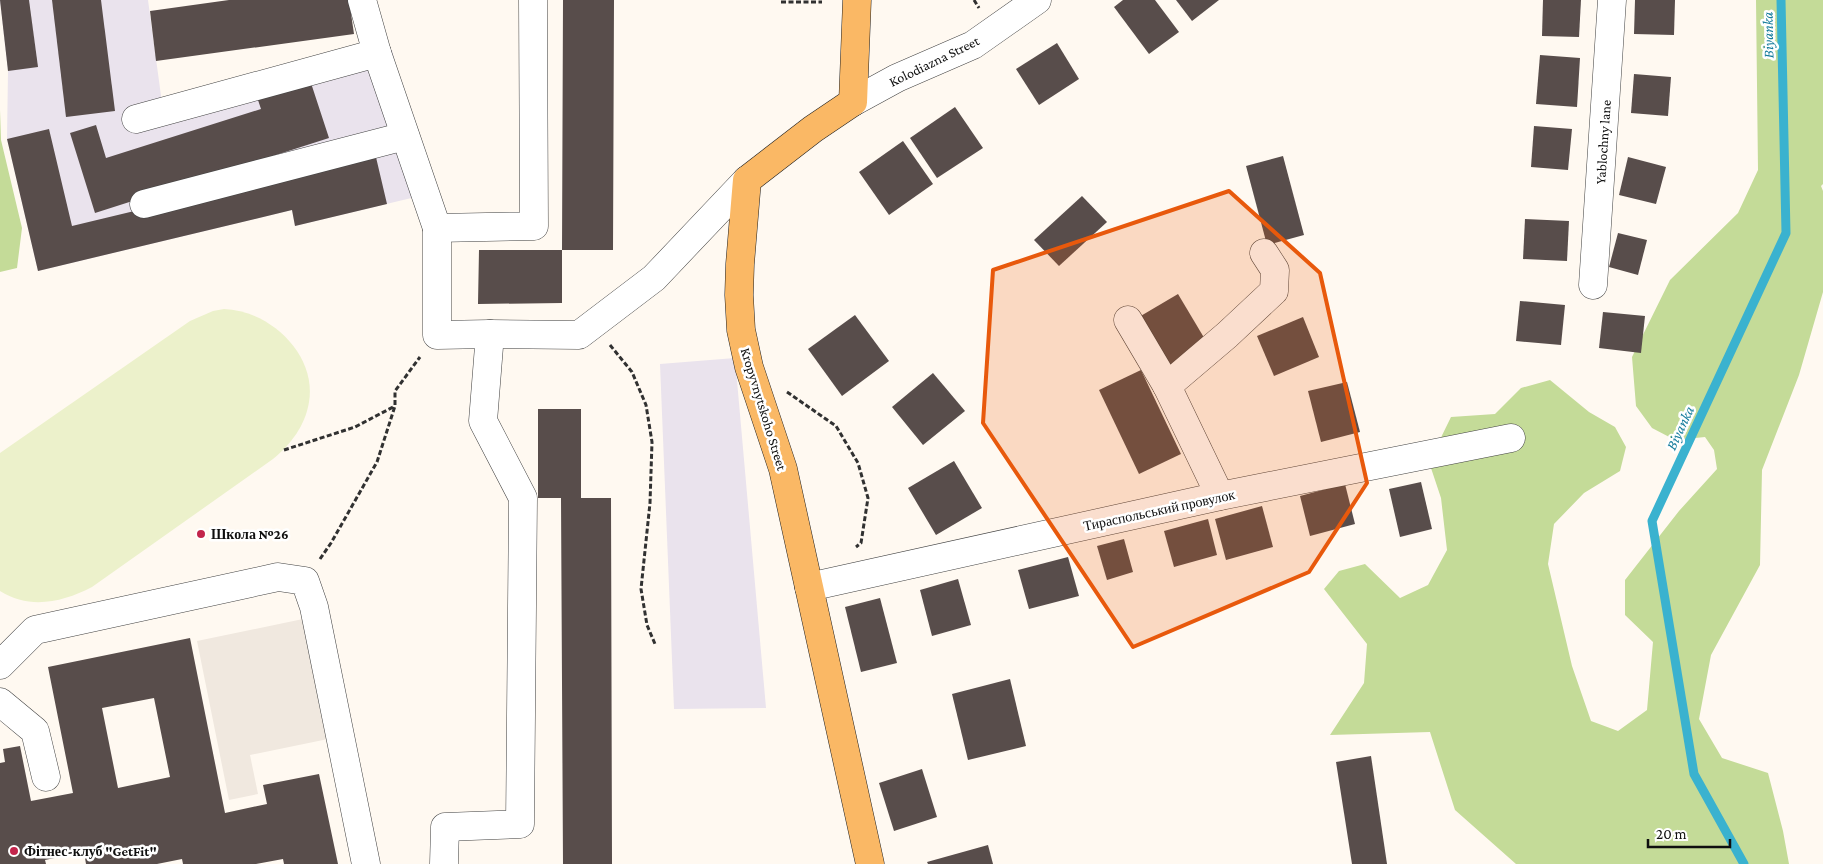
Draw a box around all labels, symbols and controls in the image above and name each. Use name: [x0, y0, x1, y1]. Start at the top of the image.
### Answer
water label: Biyanka: [1760, 12, 1777, 58]
street label: Kolodiazna Street: [886, 32, 982, 90]
street label: Yablochny lane: [1592, 99, 1614, 185]
street label: Kropyvnytskoho Street: [738, 346, 790, 473]
water label: Biyanka: [1663, 403, 1698, 453]
street label: Тираспольський провулок: [1082, 486, 1236, 534]
place label: Школа №26: [211, 526, 289, 542]
marker: Школа №26: [195, 528, 207, 540]
scale bar: [1648, 816, 1730, 848]
text: 20 m: [1656, 826, 1687, 842]
place label: Фітнес-клуб "GetFit": [24, 843, 157, 859]
marker: Фітнес-клуб "GetFit": [8, 845, 20, 857]

